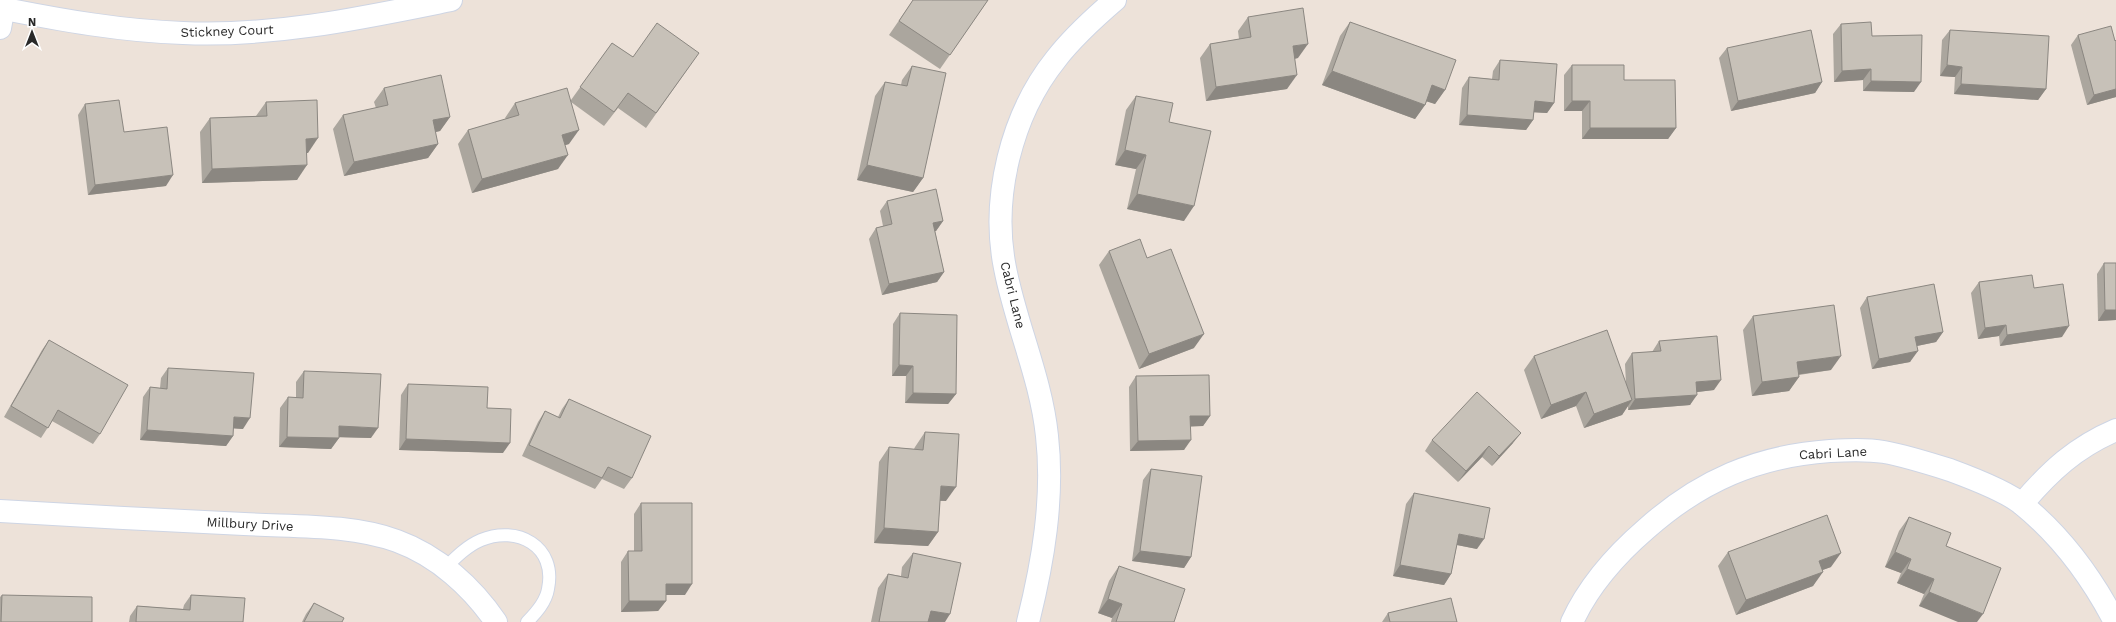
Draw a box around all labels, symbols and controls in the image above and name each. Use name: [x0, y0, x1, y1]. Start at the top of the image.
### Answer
north arrow: [12, 12, 52, 52]
text: N: [28, 16, 36, 29]
street label: Stickney Court: [180, 22, 274, 40]
street label: Cabri Lane: [997, 260, 1029, 330]
street label: Cabri Lane: [1798, 444, 1868, 462]
street label: Millbury Drive: [206, 514, 294, 534]

